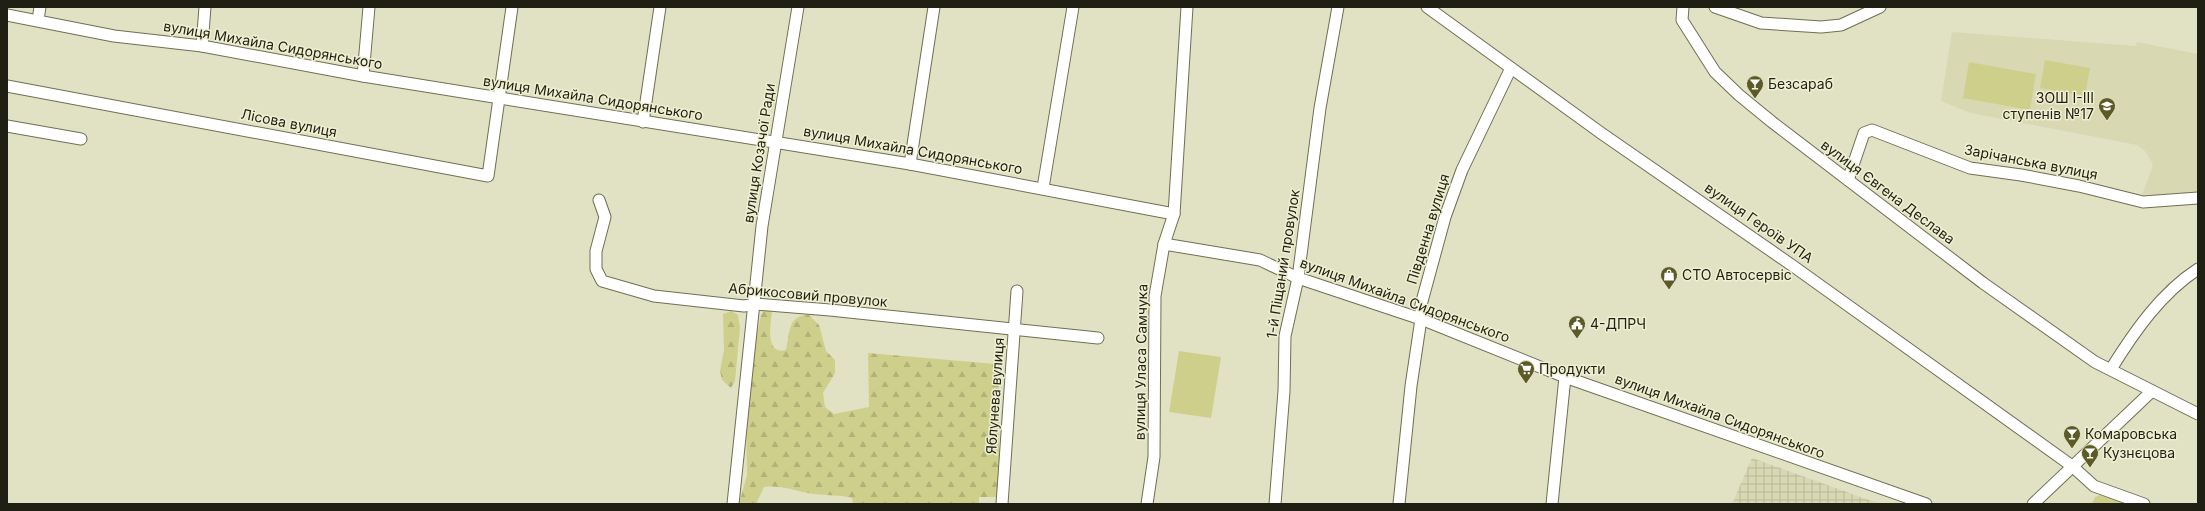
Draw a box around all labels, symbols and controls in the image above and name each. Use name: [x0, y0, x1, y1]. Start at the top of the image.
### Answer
street label: вулиця Михайла Сидорянського: [162, 17, 384, 72]
street label: вулиця Михайла Сидорянського: [482, 72, 704, 123]
bar icon: Безсараб: [1745, 74, 1765, 99]
place label: Безсараб: [1768, 75, 1833, 92]
street label: вулиця Козачої Ради: [739, 82, 778, 224]
place label: ЗОШ І-ІІІ ступенів №17: [2003, 89, 2094, 122]
school or university icon: ЗОШ І-ІІІ ступенів №17: [2097, 96, 2117, 121]
street label: Лісова вулиця: [240, 105, 339, 140]
street label: вулиця Михайла Сидорянського: [802, 122, 1024, 177]
street label: вулиця Євгена Деслава: [1818, 136, 1959, 247]
street label: Зарічанська вулиця: [1963, 140, 2099, 183]
street label: Південна вулиця: [1403, 172, 1452, 286]
street label: вулиця Героїв УПА: [1702, 179, 1817, 267]
street label: 1-й Піщаний провулок: [1262, 188, 1303, 340]
street label: вулиця Михайла Сидорянського: [1298, 254, 1512, 346]
shop icon: СТО Автосервіс: [1659, 265, 1679, 290]
place label: СТО Автосервіс: [1682, 266, 1792, 283]
street label: Абрикосовий провулок: [728, 279, 889, 310]
street label: вулиця Уласа Самчука: [1131, 284, 1150, 440]
public building icon: 4-ДПРЧ: [1567, 314, 1587, 339]
place label: 4-ДПРЧ: [1590, 315, 1646, 332]
street label: Яблунева вулиця: [982, 337, 1007, 455]
supermarket icon: Продукти: [1516, 359, 1536, 384]
place label: Продукти: [1539, 360, 1606, 377]
street label: вулиця Михайла Сидорянського: [1613, 370, 1827, 462]
bar icon: Комаровська: [2062, 424, 2082, 449]
place label: Комаровська: [2085, 425, 2177, 442]
bar icon: Кузнєцова: [2080, 443, 2100, 468]
place label: Кузнєцова: [2103, 444, 2175, 461]

